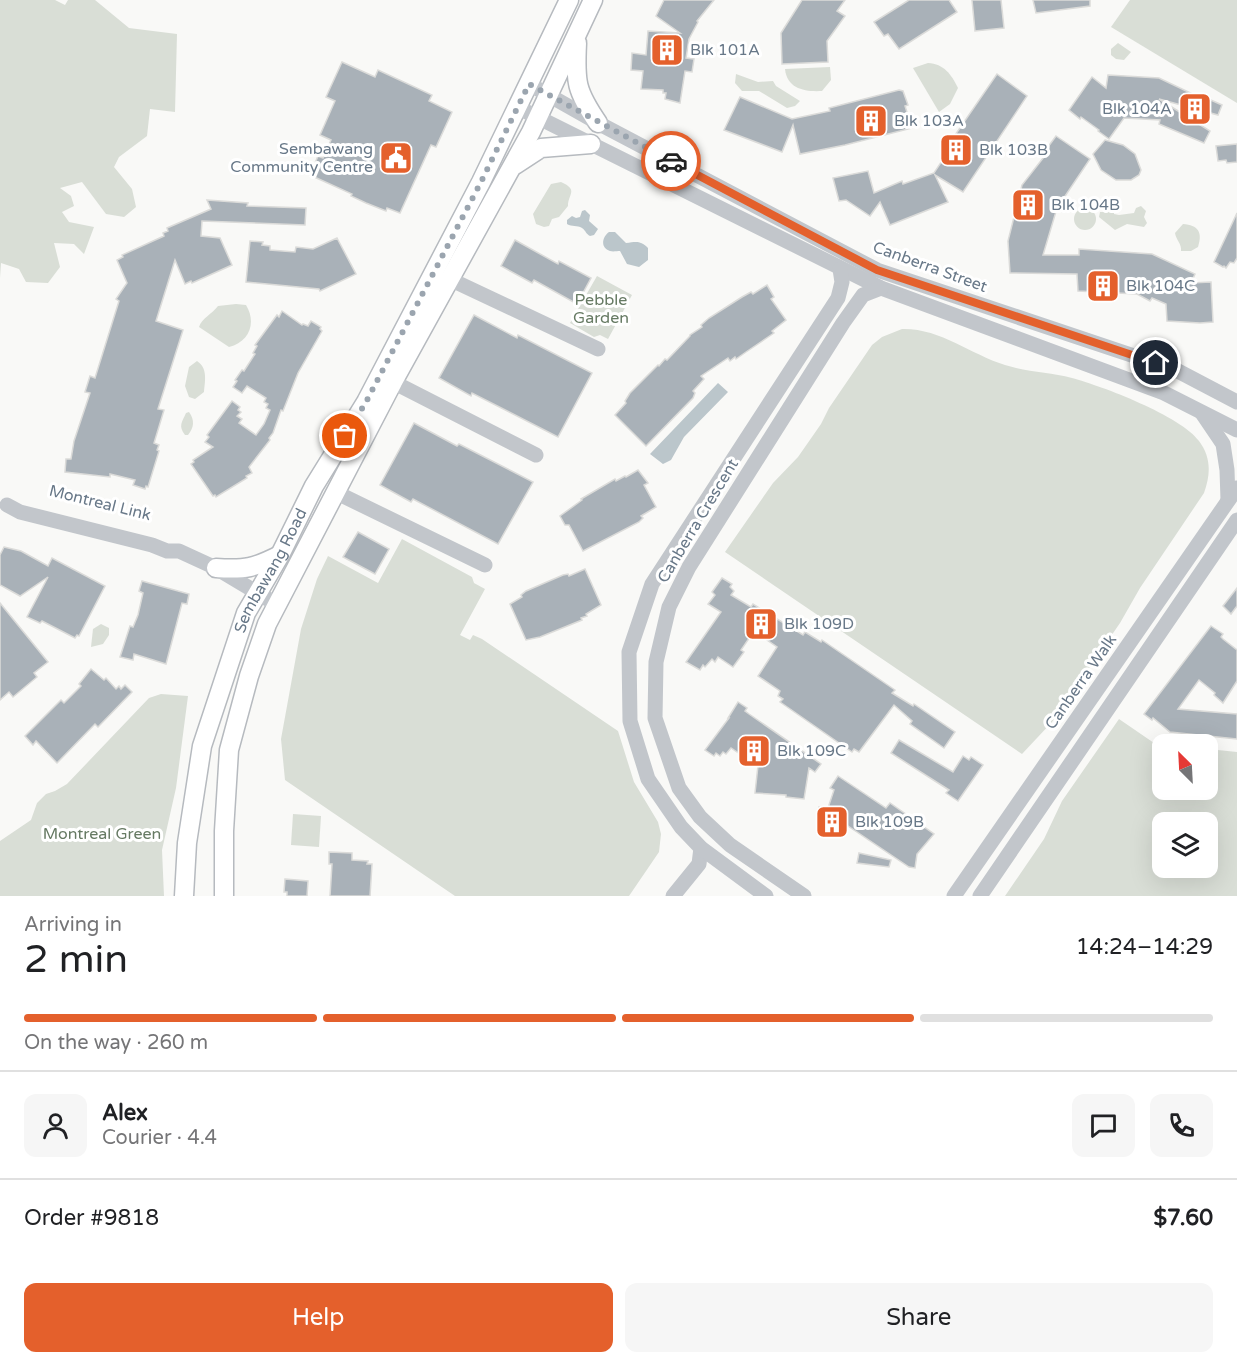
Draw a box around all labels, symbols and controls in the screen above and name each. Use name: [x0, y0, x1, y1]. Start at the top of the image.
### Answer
building icon: Blk 101A: [649, 32, 685, 68]
place label: Blk 101A: [690, 40, 760, 60]
building icon: Blk 104A: [1177, 91, 1213, 127]
place label: Blk 104A: [1102, 99, 1172, 119]
building icon: Blk 103A: [853, 103, 889, 139]
place label: Blk 103A: [894, 111, 964, 131]
courier: [641, 131, 701, 191]
building icon: Blk 103B: [938, 132, 974, 168]
place label: Sembawang Community Centre: [230, 139, 373, 177]
public building icon: Sembawang Community Centre: [378, 140, 414, 176]
place label: Blk 103B: [979, 140, 1048, 160]
icon: car: [655, 145, 688, 178]
building icon: Blk 104B: [1010, 187, 1046, 223]
place label: Blk 104B: [1051, 195, 1120, 215]
street label: Canberra Street: [870, 237, 990, 297]
building icon: Blk 104C: [1085, 268, 1121, 304]
place label: Blk 104C: [1126, 276, 1195, 296]
park label: Pebble Garden: [573, 290, 629, 328]
pin: [1130, 337, 1181, 388]
icon: home: [1139, 346, 1172, 379]
pin: [319, 410, 370, 461]
icon: bag: [328, 419, 361, 452]
street label: Canberra Crescent: [653, 455, 743, 587]
street label: Montreal Link: [47, 481, 153, 525]
street label: Sembawang Road: [230, 505, 311, 636]
building icon: Blk 109D: [743, 606, 779, 642]
place label: Blk 109D: [784, 614, 854, 634]
street label: Canberra Walk: [1041, 630, 1121, 733]
building icon: Blk 109C: [736, 733, 772, 769]
north arrow: [1152, 734, 1218, 800]
map controls: [1152, 734, 1218, 878]
place label: Blk 109C: [777, 741, 846, 761]
building icon: Blk 109B: [814, 804, 850, 840]
place label: Blk 109B: [855, 812, 924, 832]
button: layers: [1152, 812, 1218, 878]
park label: Montreal Green: [43, 824, 161, 844]
text: Arriving in: [24, 913, 122, 937]
text: 14:24–14:29: [1076, 934, 1213, 960]
text: 2 min: [24, 936, 128, 983]
text: On the way · 260 m: [24, 1031, 208, 1055]
button: person: [24, 1094, 87, 1157]
button: chat: [1072, 1094, 1135, 1157]
button: phone: [1150, 1094, 1213, 1157]
text: Alex: [102, 1100, 148, 1126]
text: Courier · 4.4: [102, 1126, 217, 1150]
text: Order #9818: [24, 1205, 159, 1231]
text: $7.60: [1153, 1205, 1213, 1231]
button: Help: [24, 1283, 613, 1352]
button: Share: [625, 1283, 1213, 1352]

